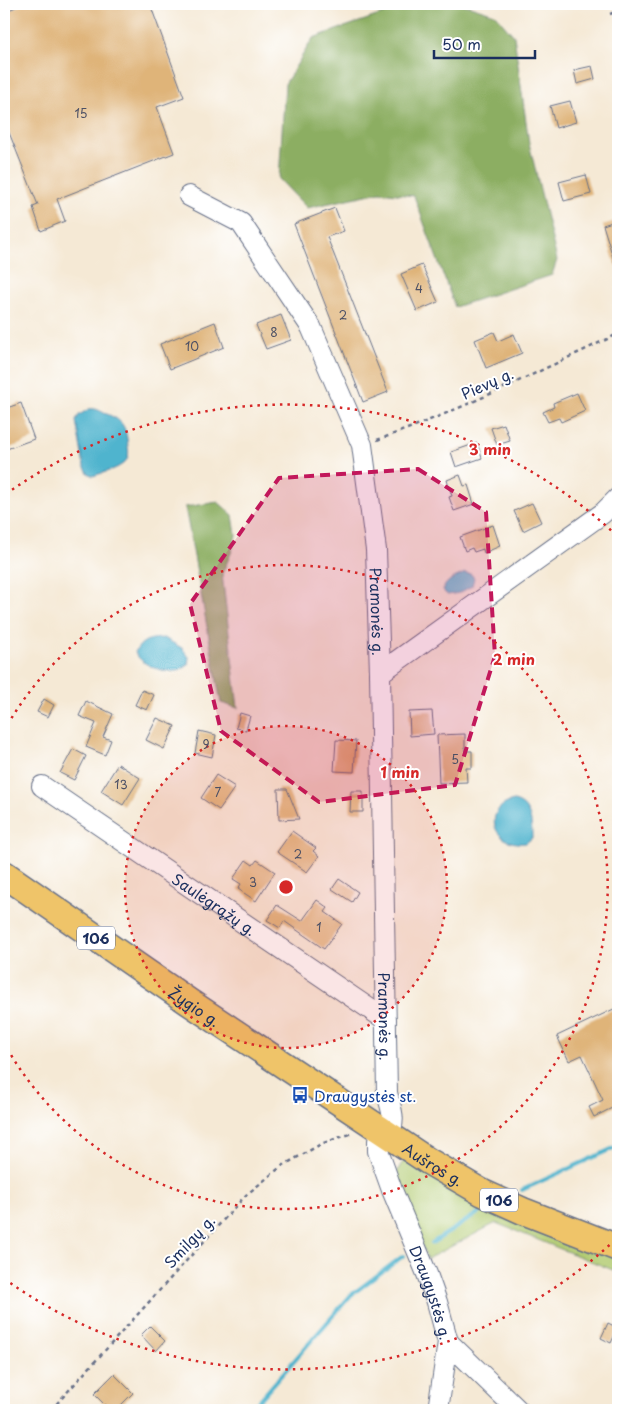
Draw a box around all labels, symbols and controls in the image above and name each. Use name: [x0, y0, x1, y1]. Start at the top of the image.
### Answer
scale bar: [434, 28, 536, 60]
text: 50 m: [442, 32, 481, 55]
house number: 15: [74, 104, 88, 122]
house number: 4: [415, 279, 423, 297]
house number: 2: [339, 306, 347, 324]
house number: 8: [270, 323, 278, 341]
house number: 10: [185, 337, 199, 355]
street label: Pievų g.: [457, 361, 517, 405]
text: 3 min: [469, 437, 511, 460]
street label: Pramonės g.: [365, 567, 391, 656]
text: 2 min: [493, 647, 535, 670]
house number: 9: [202, 735, 210, 753]
house number: 5: [451, 750, 459, 768]
text: 1 min: [381, 760, 419, 783]
house number: 13: [114, 775, 128, 793]
house number: 7: [215, 783, 222, 801]
house number: 2: [294, 845, 302, 863]
street label: Saulėgrąžų g.: [168, 867, 262, 940]
house number: 3: [249, 873, 257, 891]
centre of rings: [277, 878, 295, 896]
house number: 1: [316, 918, 322, 936]
road number: 106: [77, 926, 115, 950]
street label: Pramonės g.: [373, 972, 398, 1061]
street label: Žygio g.: [165, 980, 225, 1031]
place label: Draugystės st.: [314, 1084, 416, 1107]
bus stop icon: Draugystės st.: [290, 1085, 310, 1105]
street label: Aušros g.: [399, 1136, 468, 1191]
road number: 106: [480, 1188, 518, 1212]
street label: Smilgų g.: [158, 1209, 220, 1273]
street label: Draugystės g.: [405, 1241, 458, 1342]

